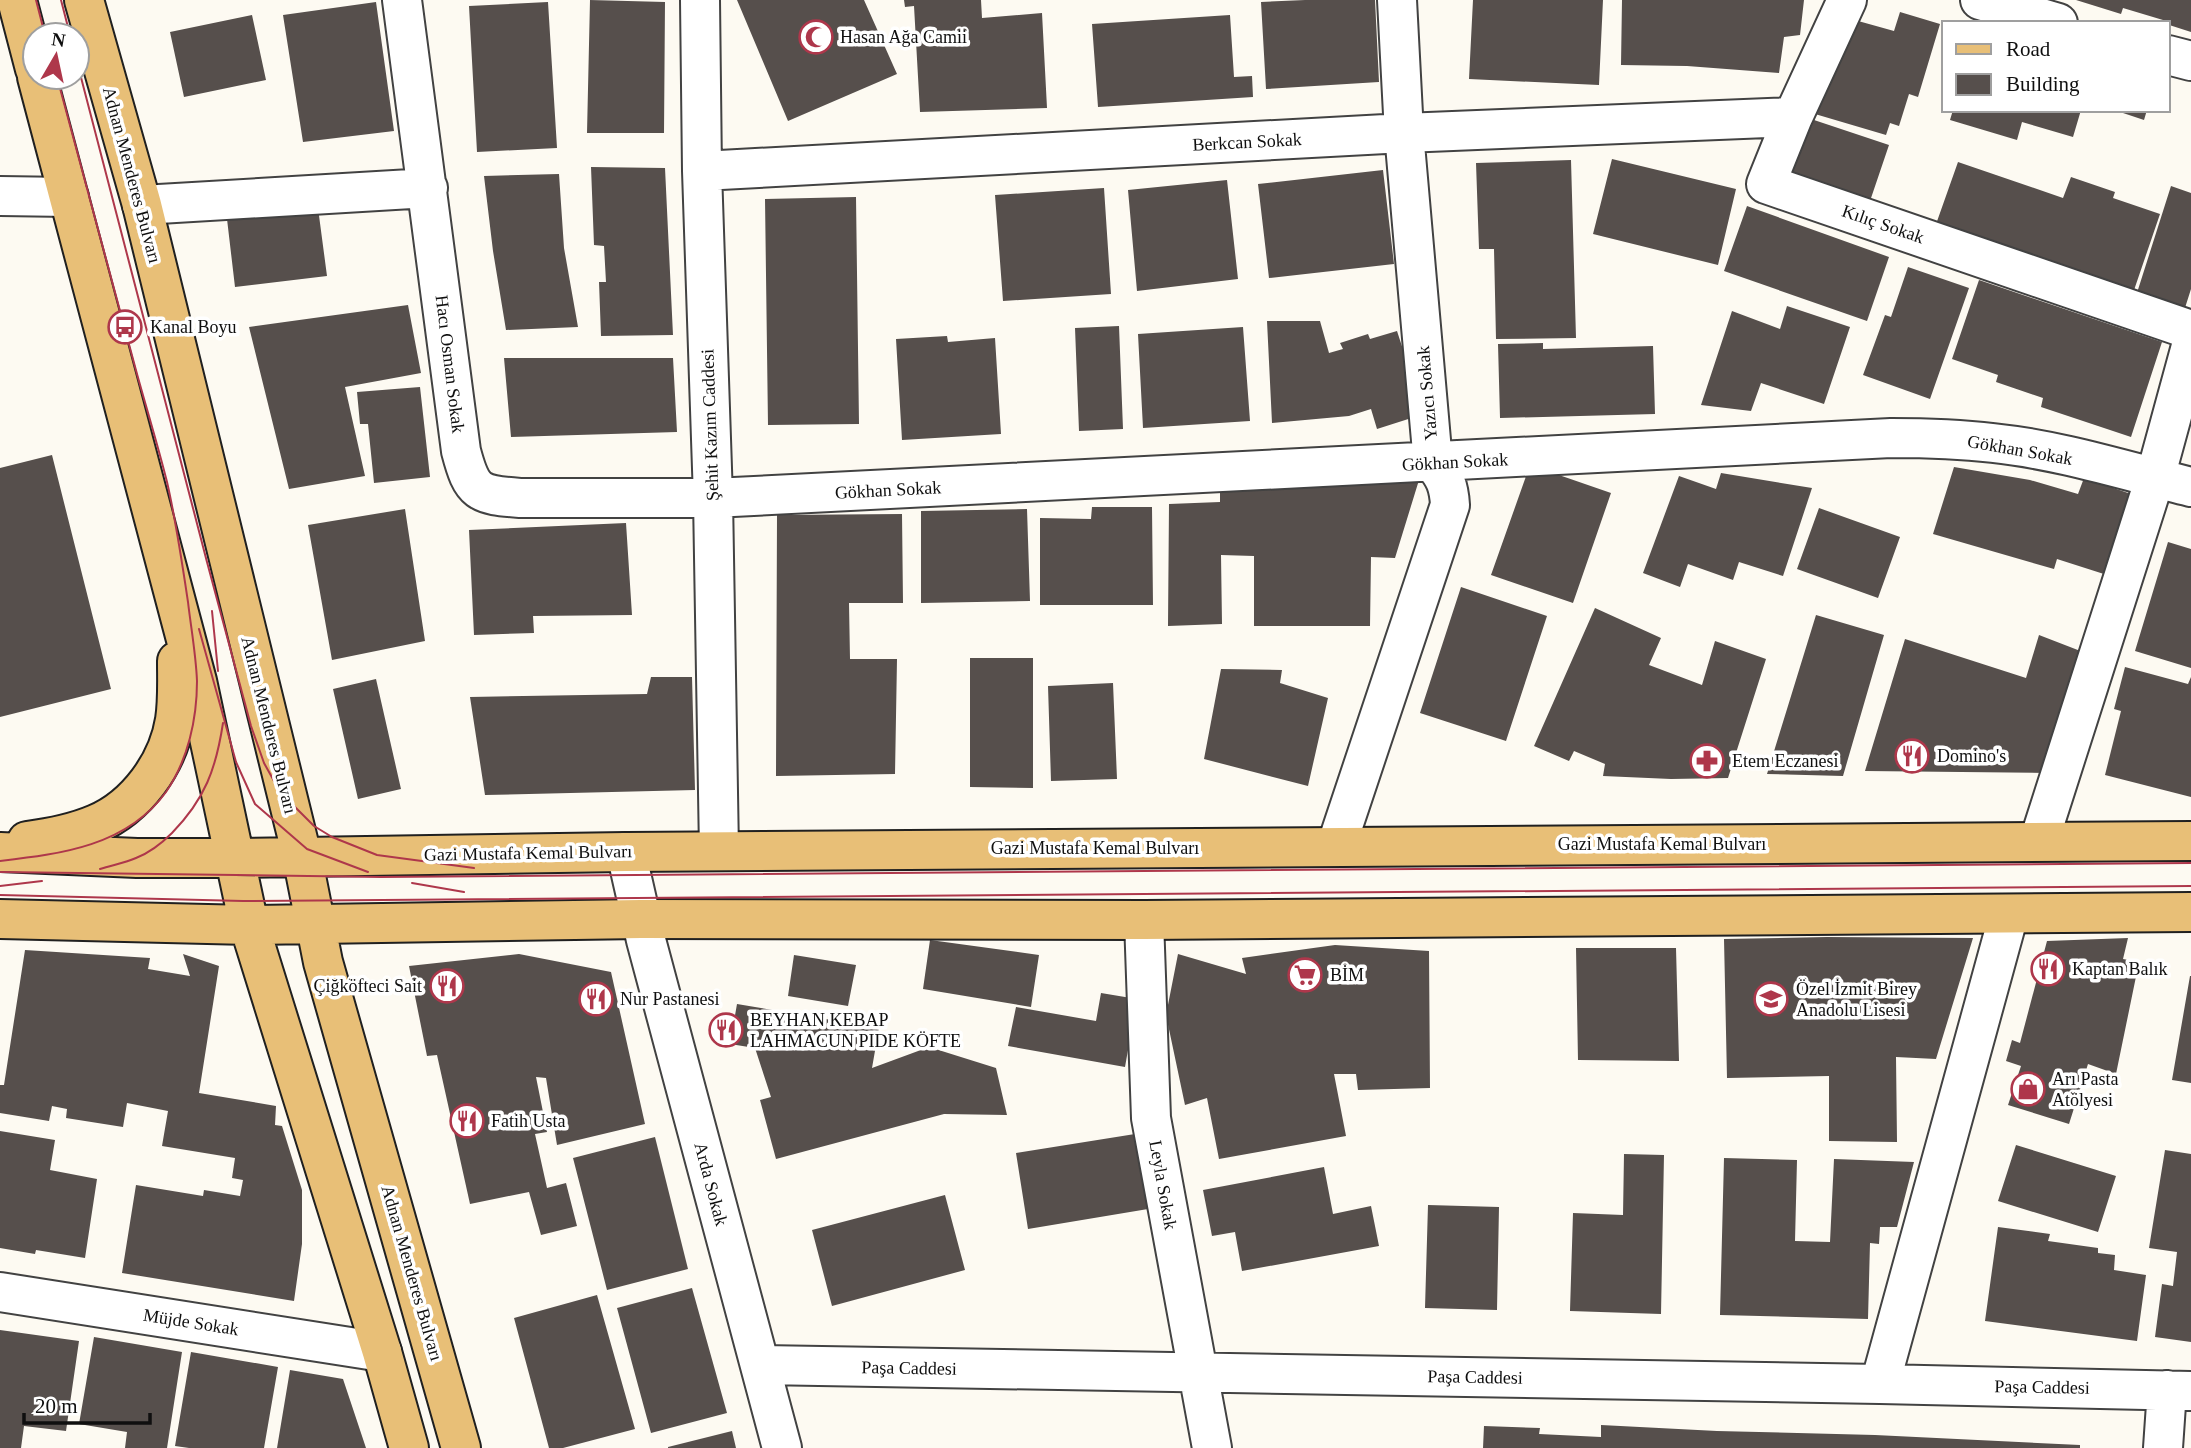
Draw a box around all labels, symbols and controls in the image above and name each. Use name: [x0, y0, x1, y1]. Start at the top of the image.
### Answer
mosque icon: Hasan Ağa Camii: [797, 18, 835, 56]
north arrow: [21, 21, 91, 91]
legend: [1942, 21, 2170, 112]
place label: Hasan Ağa Camii: [840, 27, 967, 47]
text: N: [50, 28, 67, 51]
text: Road: [2006, 37, 2051, 61]
text: Building: [2006, 72, 2080, 96]
street label: Adnan Menderes Bulvarı: [99, 85, 165, 265]
street label: Berkcan Sokak: [1192, 129, 1302, 155]
street label: Kılıç Sokak: [1839, 201, 1927, 247]
street label: Hacı Osman Sokak: [432, 294, 468, 434]
bus stop icon: Kanal Boyu: [106, 308, 144, 346]
place label: Kanal Boyu: [150, 317, 236, 337]
street label: Yazıcı Sokak: [1413, 345, 1441, 441]
street label: Şehit Kazım Caddesi: [697, 349, 723, 501]
street label: Gökhan Sokak: [1966, 431, 2074, 469]
street label: Gökhan Sokak: [1401, 449, 1509, 475]
street label: Gökhan Sokak: [834, 477, 942, 503]
street label: Adnan Menderes Bulvarı: [237, 634, 301, 816]
restaurant icon: Domino's: [1893, 737, 1931, 775]
pharmacy icon: Etem Eczanesi: [1688, 742, 1726, 780]
place label: Domino's: [1937, 746, 2006, 766]
place label: Etem Eczanesi: [1732, 751, 1838, 771]
street label: Gazi Mustafa Kemal Bulvarı: [1558, 834, 1766, 854]
street label: Gazi Mustafa Kemal Bulvarı: [991, 838, 1199, 858]
street label: Gazi Mustafa Kemal Bulvarı: [424, 841, 632, 865]
restaurant icon: Kaptan Balık: [2029, 950, 2067, 988]
supermarket icon: BİM: [1286, 956, 1324, 994]
place label: Kaptan Balık: [2072, 959, 2167, 979]
place label: BİM: [1330, 965, 1364, 985]
restaurant icon: Çiğköfteci Sait: [428, 967, 466, 1005]
place label: Çiğköfteci Sait: [314, 976, 422, 996]
place label: Özel İzmit Birey Anadolu Lisesi: [1796, 979, 1917, 1020]
restaurant icon: Nur Pastanesi: [577, 980, 615, 1018]
school or university icon: Özel İzmit Birey Anadolu Lisesi: [1752, 980, 1790, 1018]
place label: Nur Pastanesi: [620, 989, 719, 1009]
place label: BEYHAN KEBAP LAHMACUN PIDE KÖFTE: [750, 1010, 961, 1051]
restaurant icon: BEYHAN KEBAP LAHMACUN PIDE KÖFTE: [707, 1011, 745, 1049]
place label: Arı Pasta Atölyesi: [2052, 1069, 2119, 1110]
shop icon: Arı Pasta Atölyesi: [2009, 1070, 2047, 1108]
restaurant icon: Fatih Usta: [448, 1102, 486, 1140]
place label: Fatih Usta: [491, 1111, 566, 1131]
street label: Leyla Sokak: [1145, 1139, 1181, 1231]
street label: Arda Sokak: [690, 1140, 732, 1228]
street label: Adnan Menderes Bulvarı: [377, 1183, 447, 1363]
street label: Müjde Sokak: [142, 1305, 240, 1339]
street label: Paşa Caddesi: [861, 1357, 957, 1379]
street label: Paşa Caddesi: [1427, 1366, 1523, 1388]
street label: Paşa Caddesi: [1994, 1376, 2090, 1398]
scale bar: [24, 1382, 150, 1426]
text: 20 m: [35, 1394, 78, 1418]

